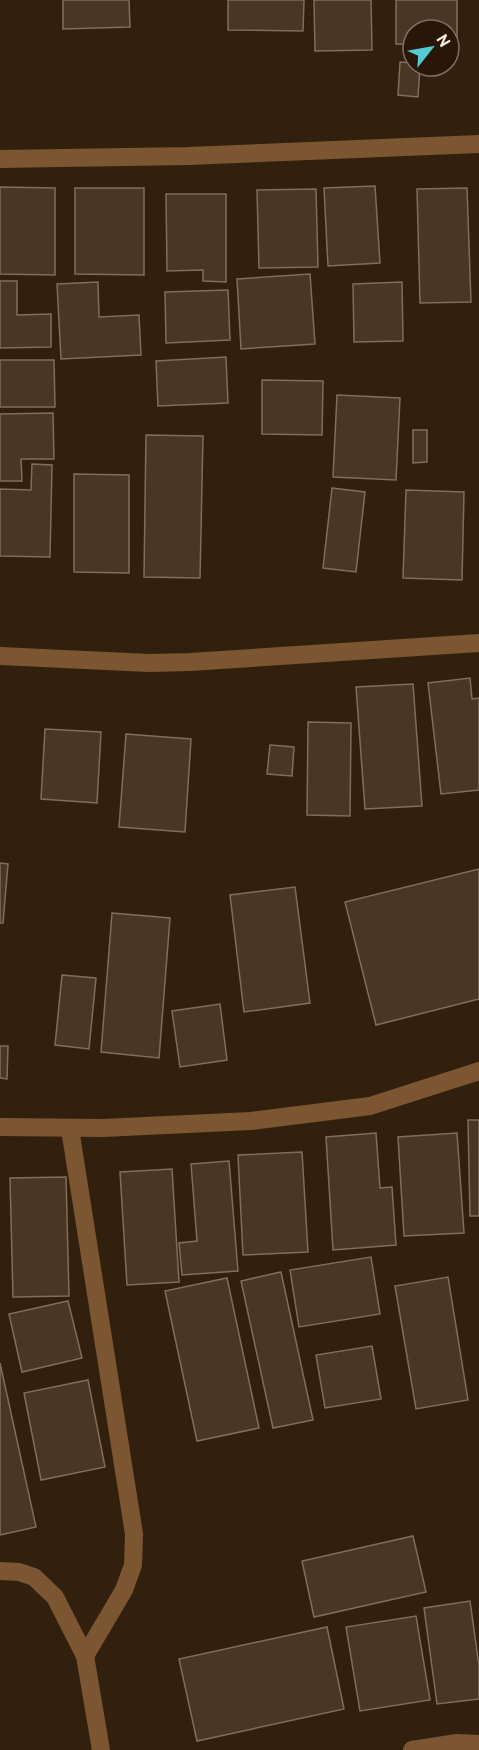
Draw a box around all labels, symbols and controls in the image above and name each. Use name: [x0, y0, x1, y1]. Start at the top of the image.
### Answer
north arrow: [401, 18, 461, 78]
text: N: [431, 31, 454, 51]

